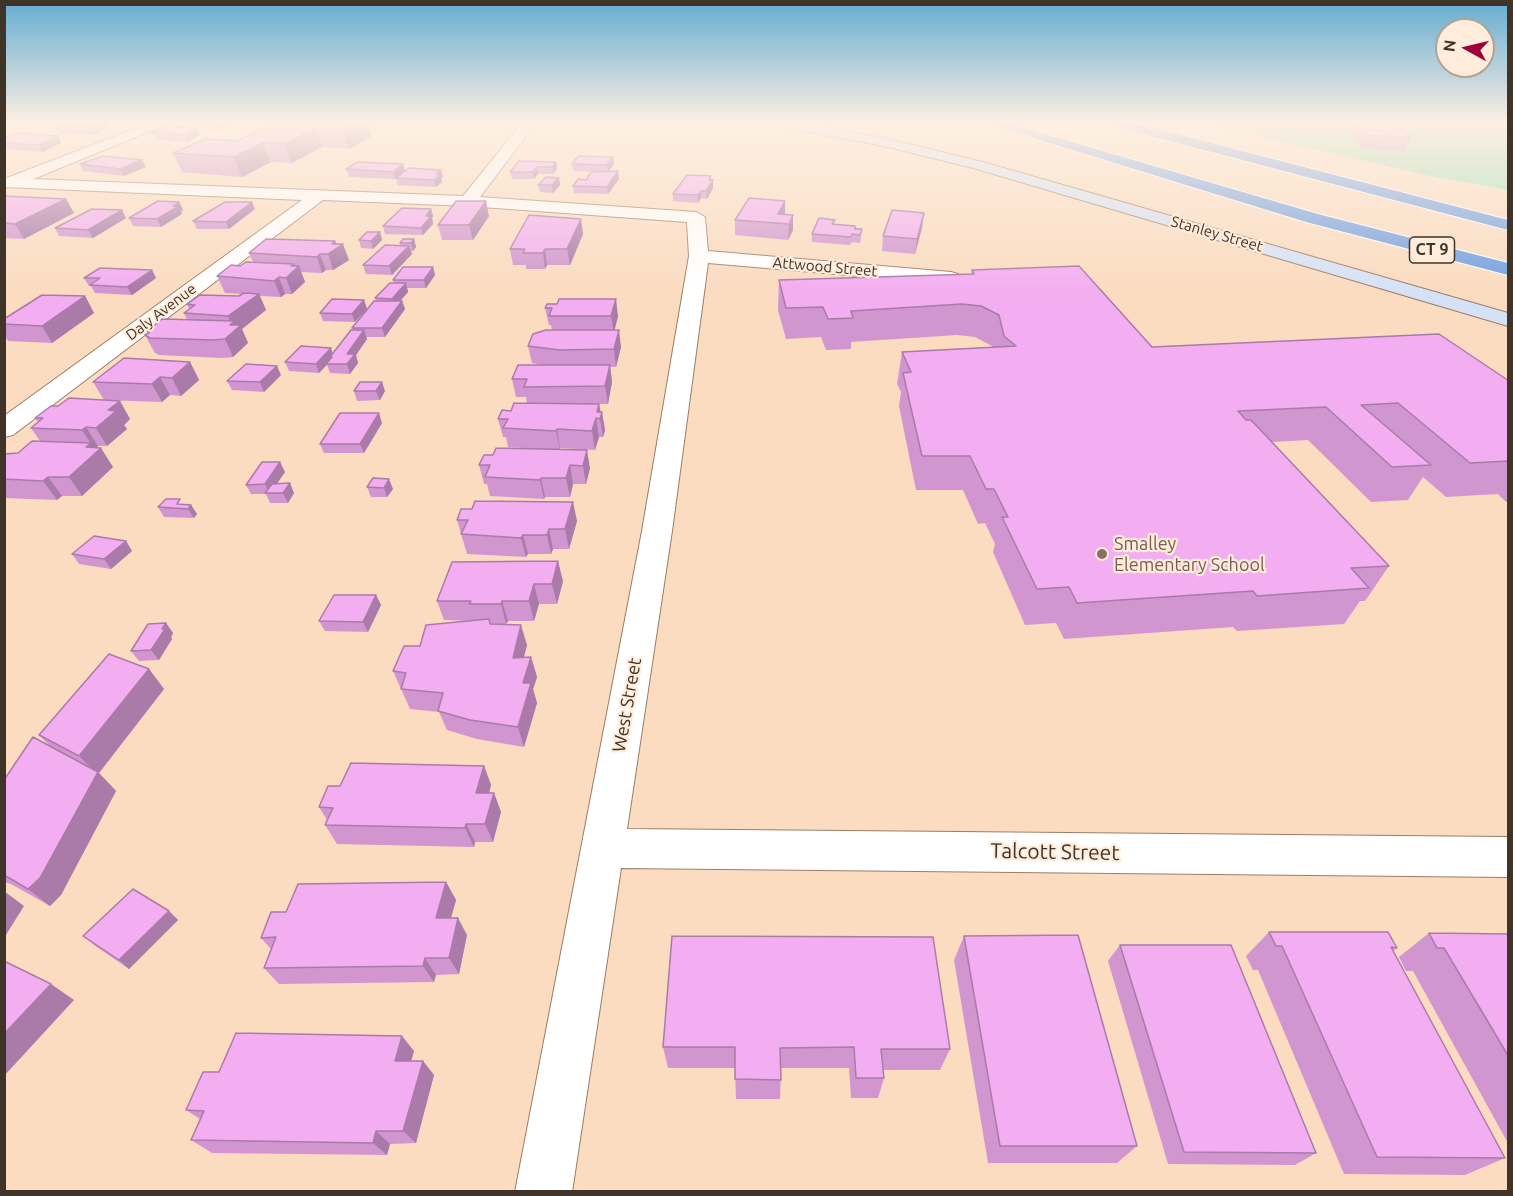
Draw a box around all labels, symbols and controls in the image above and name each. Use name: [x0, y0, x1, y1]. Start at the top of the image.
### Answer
north arrow: [1435, 18, 1495, 78]
text: N: [1439, 39, 1459, 53]
street label: Stanley Street: [1169, 212, 1265, 256]
road number: CT 9: [1410, 237, 1454, 263]
street label: Attwood Street: [772, 253, 878, 281]
street label: Daly Avenue: [122, 280, 200, 344]
place label: Smalley Elementary School: [1114, 533, 1265, 576]
marker: Smalley Elementary School: [1095, 547, 1109, 561]
street label: West Street: [608, 656, 646, 754]
street label: Talcott Street: [990, 838, 1120, 866]

